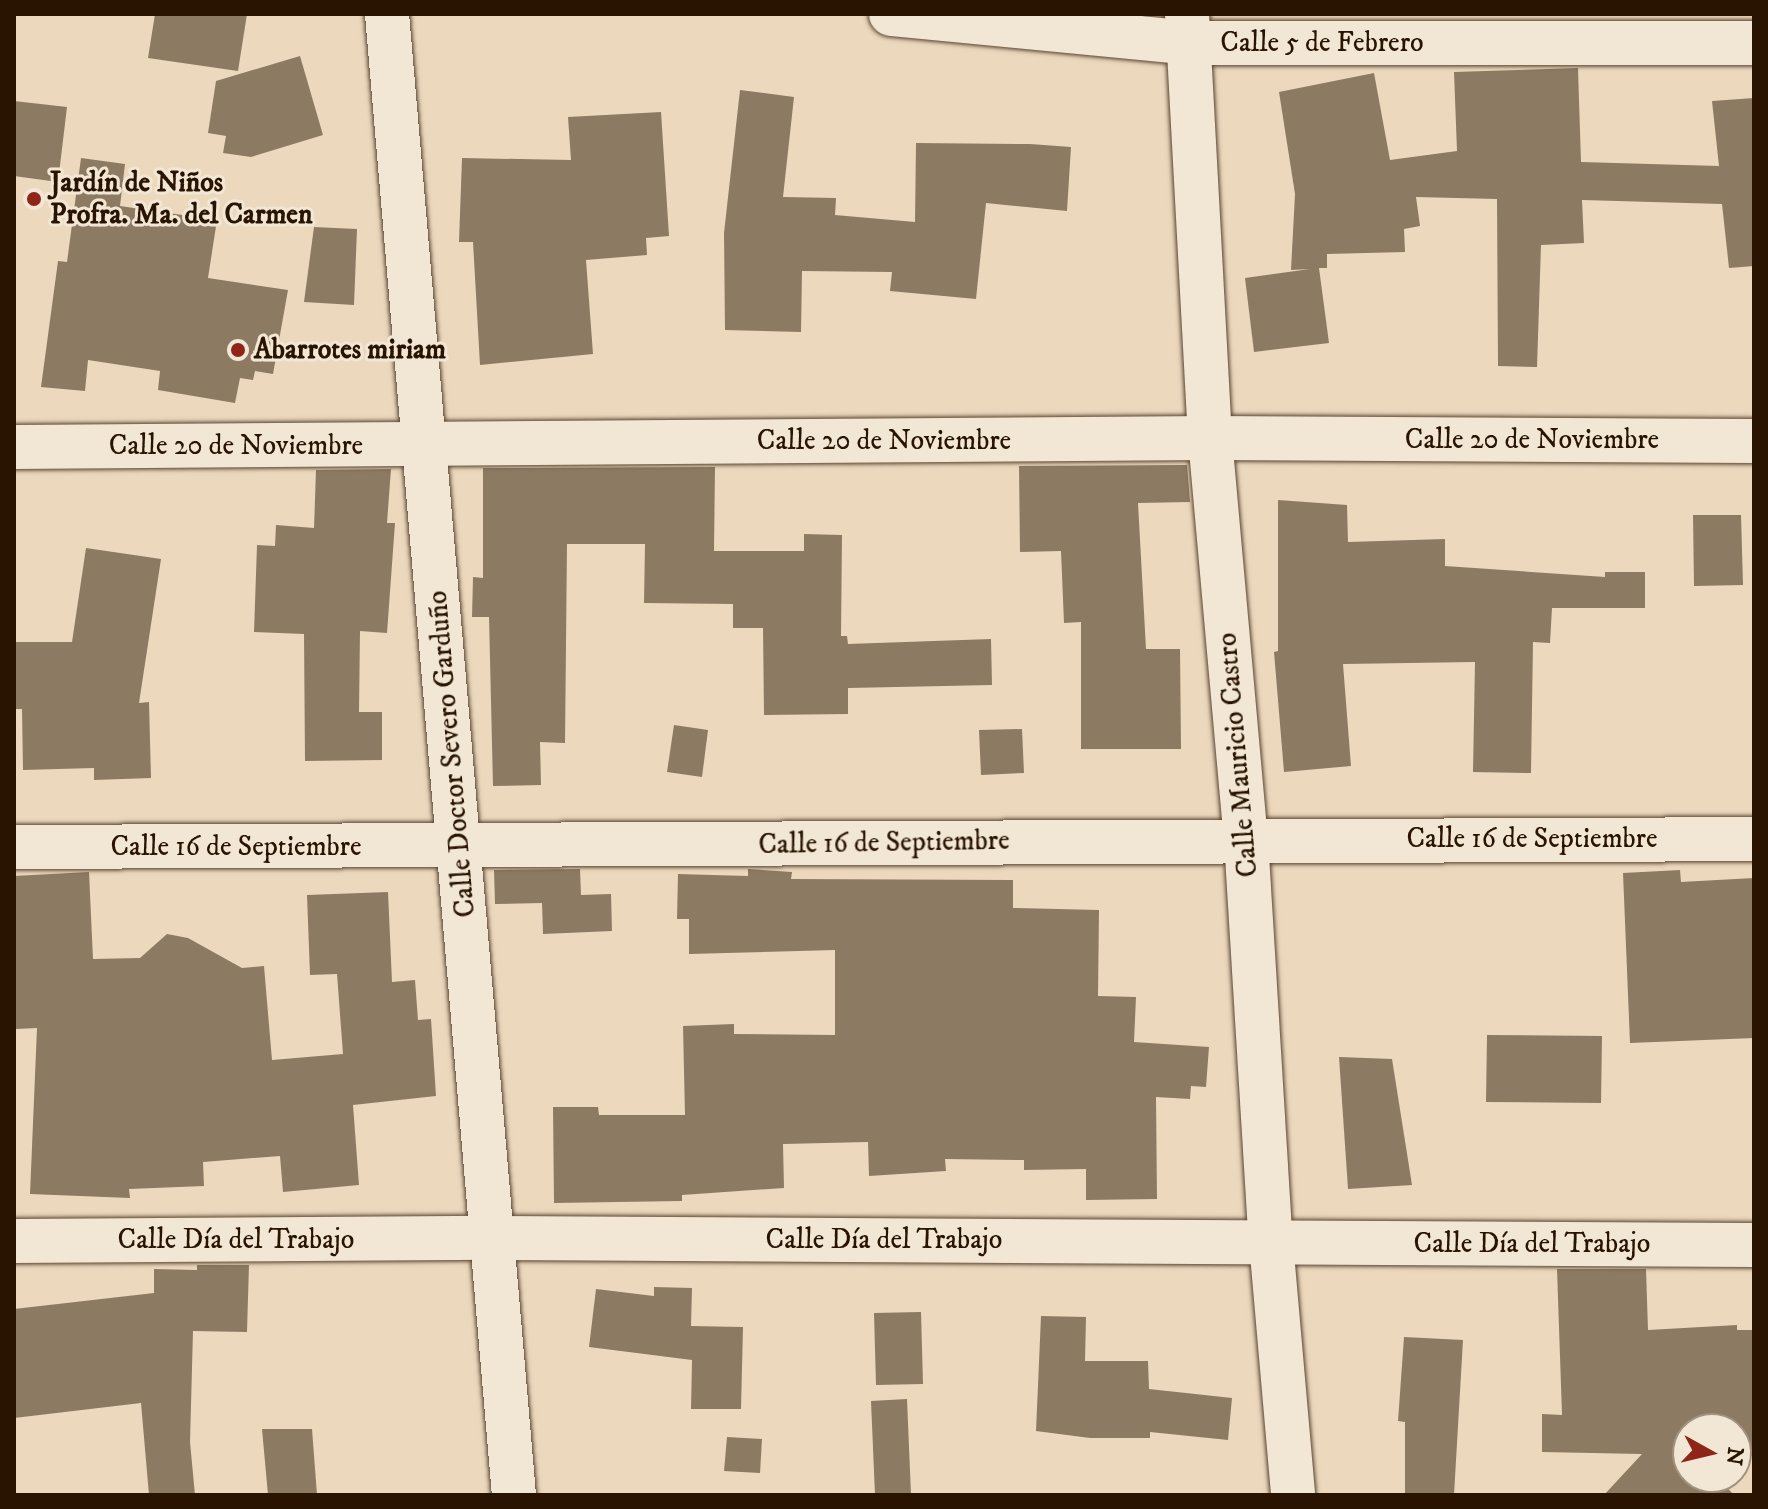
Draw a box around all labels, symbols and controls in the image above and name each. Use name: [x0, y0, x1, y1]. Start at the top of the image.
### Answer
street label: Calle 5 de Febrero: [1220, 26, 1424, 60]
place label: Jardín de Niños Profra. Ma. del Carmen: [50, 166, 313, 232]
marker: Jardín de Niños Profra. Ma. del Carmen: [25, 190, 43, 208]
place label: Abarrotes miriam: [254, 333, 446, 367]
marker: Abarrotes miriam: [229, 341, 247, 359]
street label: Calle 20 de Noviembre: [1405, 423, 1659, 457]
street label: Calle 20 de Noviembre: [757, 424, 1011, 458]
street label: Calle 20 de Noviembre: [109, 429, 363, 463]
street label: Calle Doctor Severo Garduño: [421, 589, 483, 919]
street label: Calle Mauricio Castro: [1211, 631, 1265, 879]
street label: Calle 16 de Septiembre: [1406, 822, 1658, 856]
street label: Calle 16 de Septiembre: [758, 824, 1010, 862]
street label: Calle 16 de Septiembre: [110, 830, 362, 864]
street label: Calle Día del Trabajo: [118, 1223, 354, 1257]
street label: Calle Día del Trabajo: [766, 1223, 1002, 1257]
street label: Calle Día del Trabajo: [1414, 1227, 1650, 1261]
north arrow: [1672, 1413, 1752, 1493]
text: N: [1720, 1445, 1749, 1467]

